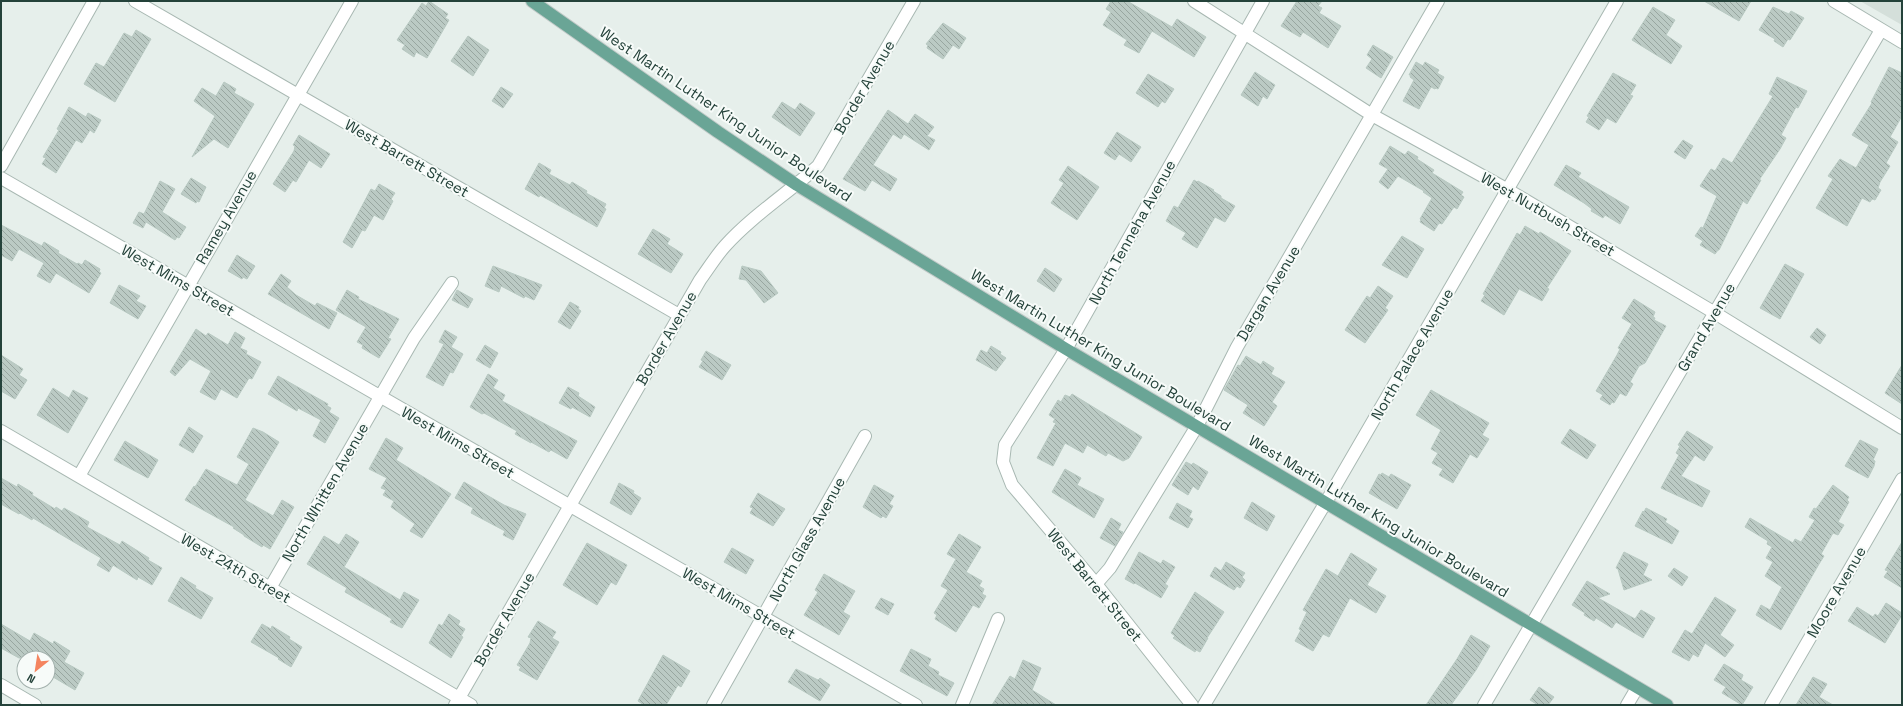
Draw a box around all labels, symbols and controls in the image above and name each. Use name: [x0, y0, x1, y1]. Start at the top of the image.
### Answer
street label: West Martin Luther King Junior Boulevard: [596, 22, 856, 206]
street label: Border Avenue: [829, 37, 899, 137]
street label: West Barrett Street: [342, 115, 473, 201]
street label: North Tenneha Avenue: [1084, 156, 1180, 308]
street label: Ramey Avenue: [191, 166, 261, 268]
street label: West Nutbush Street: [1477, 168, 1619, 260]
street label: West Mims Street: [118, 240, 238, 320]
street label: Dargan Avenue: [1232, 242, 1304, 344]
street label: West Martin Luther King Junior Boulevard: [968, 265, 1234, 435]
street label: Grand Avenue: [1673, 279, 1739, 375]
street label: North Palace Avenue: [1367, 285, 1458, 423]
street label: Border Avenue: [631, 288, 701, 388]
street label: West Mims Street: [398, 402, 518, 482]
street label: North Whitten Avenue: [277, 419, 373, 565]
street label: West Martin Luther King Junior Boulevard: [1246, 431, 1512, 601]
street label: North Glass Avenue: [765, 473, 849, 605]
street label: West Barrett Street: [1044, 525, 1147, 646]
street label: West 24th Street: [178, 529, 295, 607]
street label: Moore Avenue: [1802, 543, 1870, 641]
street label: West Mims Street: [679, 563, 799, 643]
street label: Border Avenue: [469, 569, 539, 669]
north arrow: [16, 650, 56, 690]
text: N: [24, 671, 38, 687]

